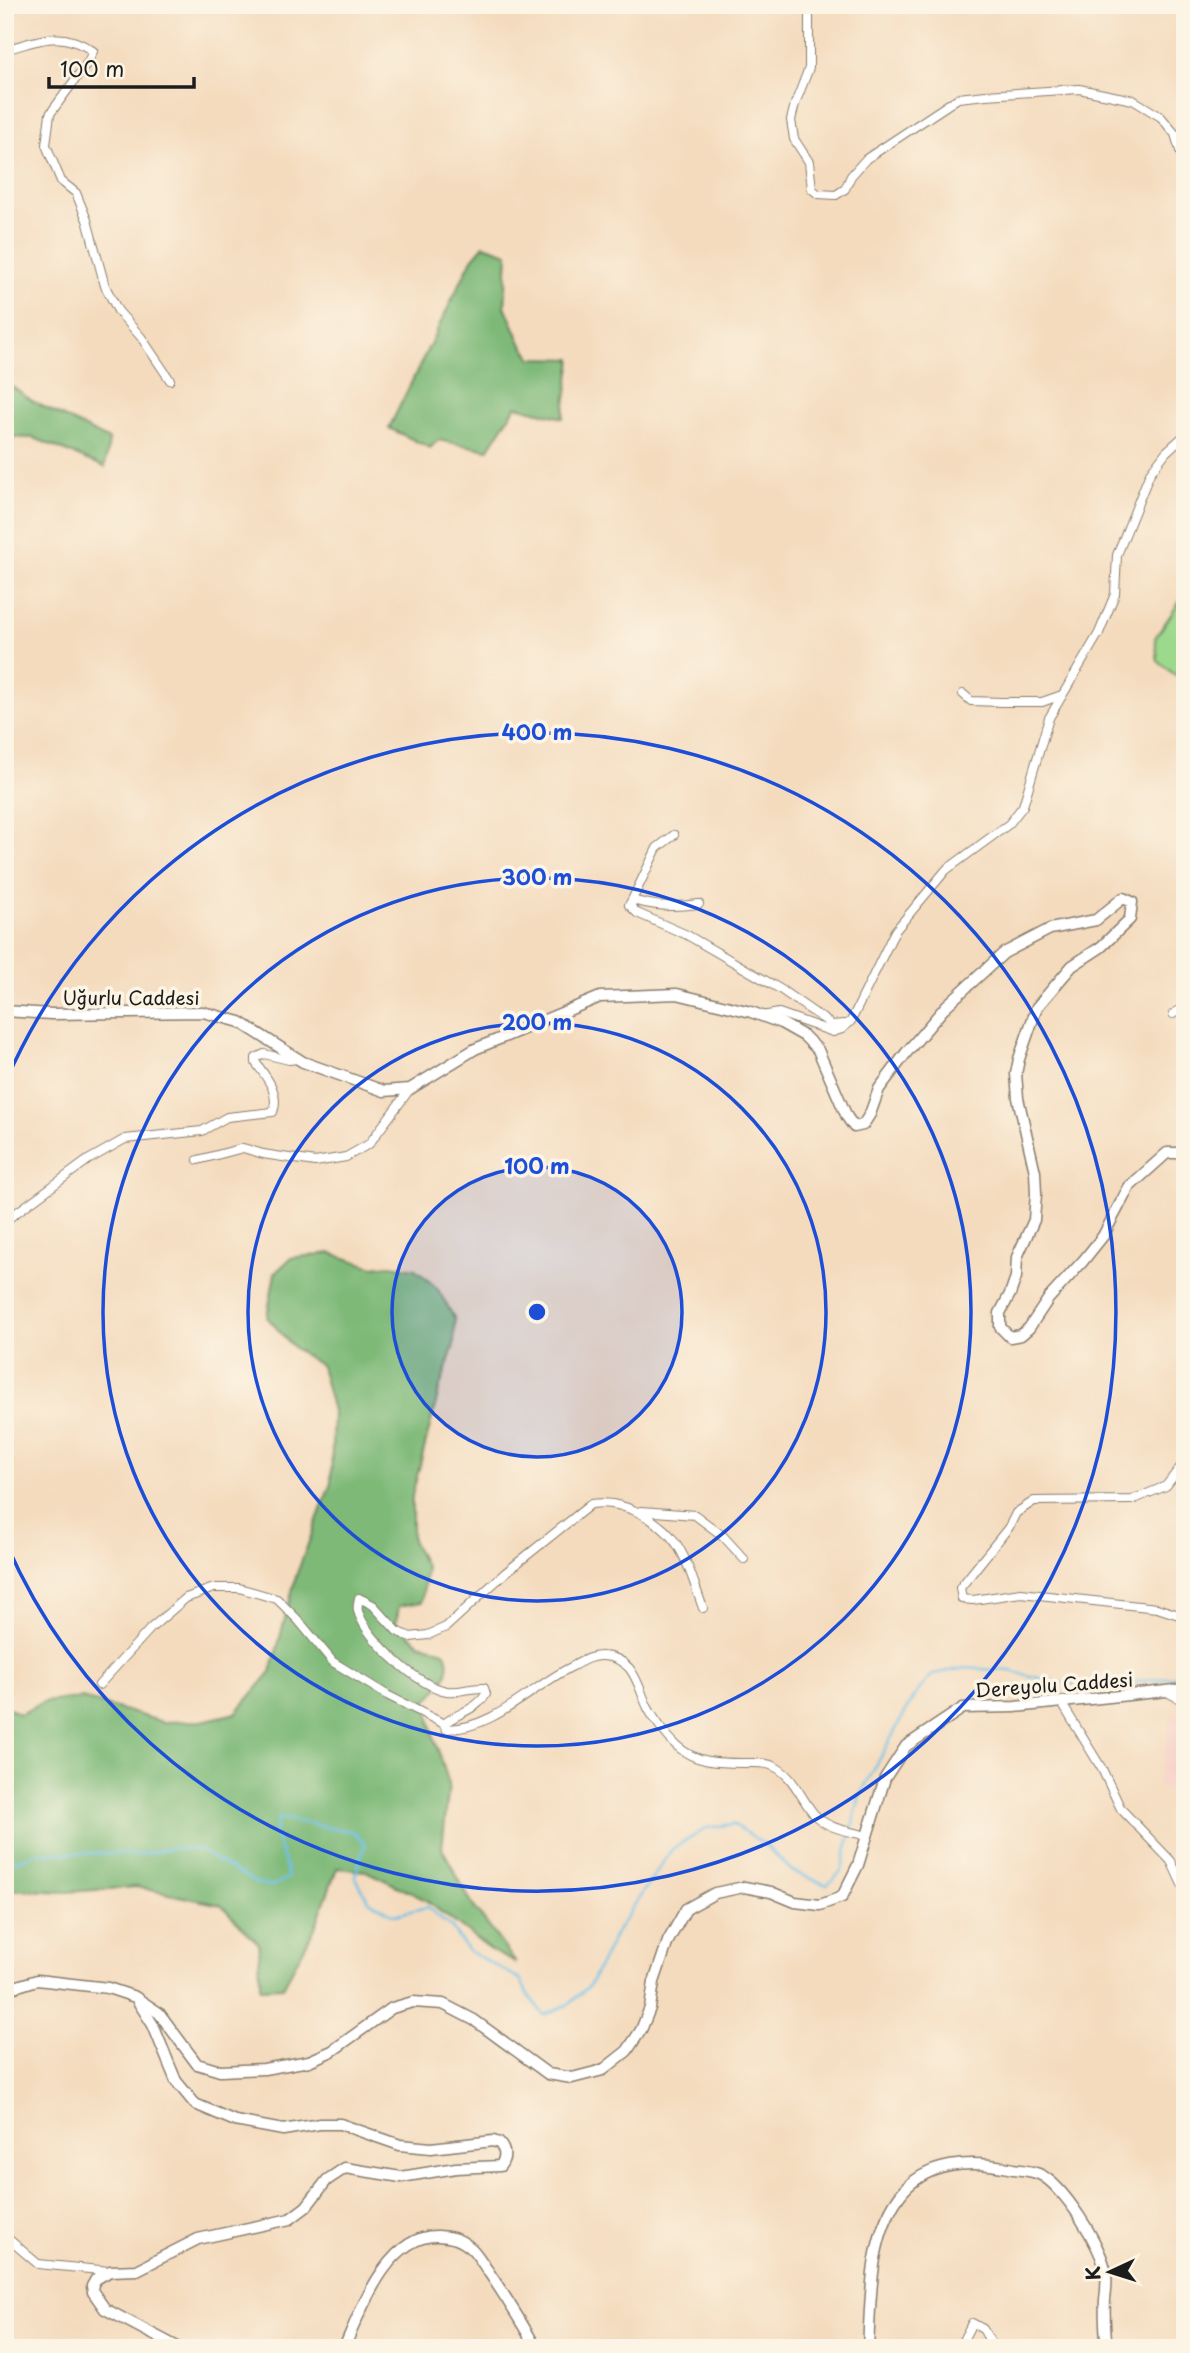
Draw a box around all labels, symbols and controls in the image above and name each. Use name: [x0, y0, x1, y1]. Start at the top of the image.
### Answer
scale bar: [49, 46, 194, 90]
text: 100 m: [60, 52, 124, 84]
text: 400 m: [502, 715, 572, 747]
text: 300 m: [502, 860, 572, 892]
street label: Uğurlu Caddesi: [63, 983, 199, 1011]
text: 200 m: [502, 1005, 572, 1037]
text: 100 m: [504, 1149, 570, 1181]
centre of rings: [525, 1300, 549, 1324]
street label: Dereyolu Caddesi: [974, 1665, 1134, 1703]
north arrow: [1074, 2238, 1144, 2308]
text: K: [1078, 2265, 1106, 2281]

